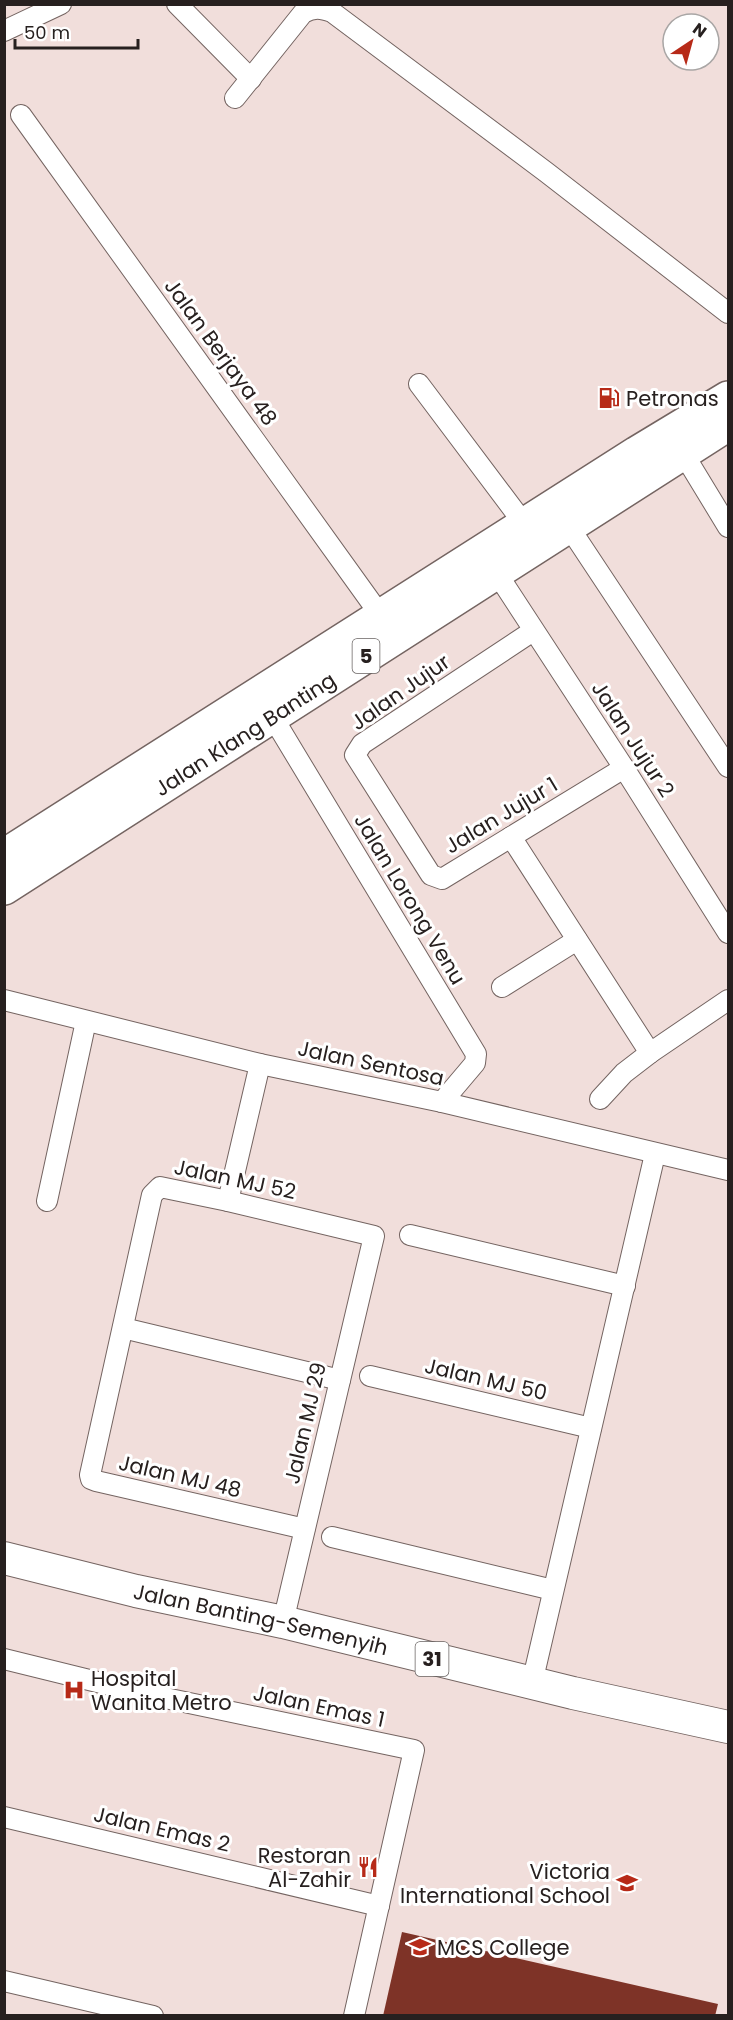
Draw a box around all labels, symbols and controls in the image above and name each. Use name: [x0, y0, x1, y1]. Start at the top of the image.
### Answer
scale bar: [15, 12, 138, 50]
north arrow: [661, 12, 721, 72]
text: N: [688, 17, 711, 43]
text: 50 m: [24, 20, 70, 45]
street label: Jalan Berjaya 48: [158, 273, 284, 431]
place label: Petronas: [626, 384, 719, 413]
fuel station icon: Petronas: [597, 386, 621, 410]
road number: 5: [352, 639, 380, 673]
street label: Jalan Jujur: [345, 647, 455, 737]
street label: Jalan Klang Banting: [149, 665, 341, 803]
street label: Jalan Jujur 2: [585, 676, 681, 802]
street label: Jalan Jujur 1: [439, 770, 563, 860]
street label: Jalan Lorong Venu: [347, 808, 473, 990]
street label: Jalan Sentosa: [295, 1033, 447, 1093]
street label: Jalan MJ 52: [171, 1152, 299, 1206]
street label: Jalan MJ 50: [422, 1351, 550, 1407]
street label: Jalan MJ 29: [277, 1359, 333, 1487]
street label: Jalan MJ 48: [116, 1448, 244, 1504]
street label: Jalan Banting-Semenyih: [131, 1576, 391, 1662]
road number: 31: [416, 1642, 448, 1676]
place label: Hospital Wanita Metro: [91, 1664, 232, 1717]
hospital icon: Hospital Wanita Metro: [62, 1678, 86, 1702]
street label: Jalan Emas 1: [251, 1678, 387, 1734]
street label: Jalan Emas 2: [91, 1799, 233, 1859]
place label: Restoran Al-Zahir: [258, 1841, 351, 1894]
restaurant icon: Restoran Al-Zahir: [356, 1855, 380, 1879]
place label: Victoria International School: [400, 1857, 610, 1910]
school or university icon: Victoria International School: [615, 1871, 639, 1895]
place label: MCS College: [437, 1933, 569, 1962]
school or university icon: MCS College: [408, 1935, 432, 1959]

